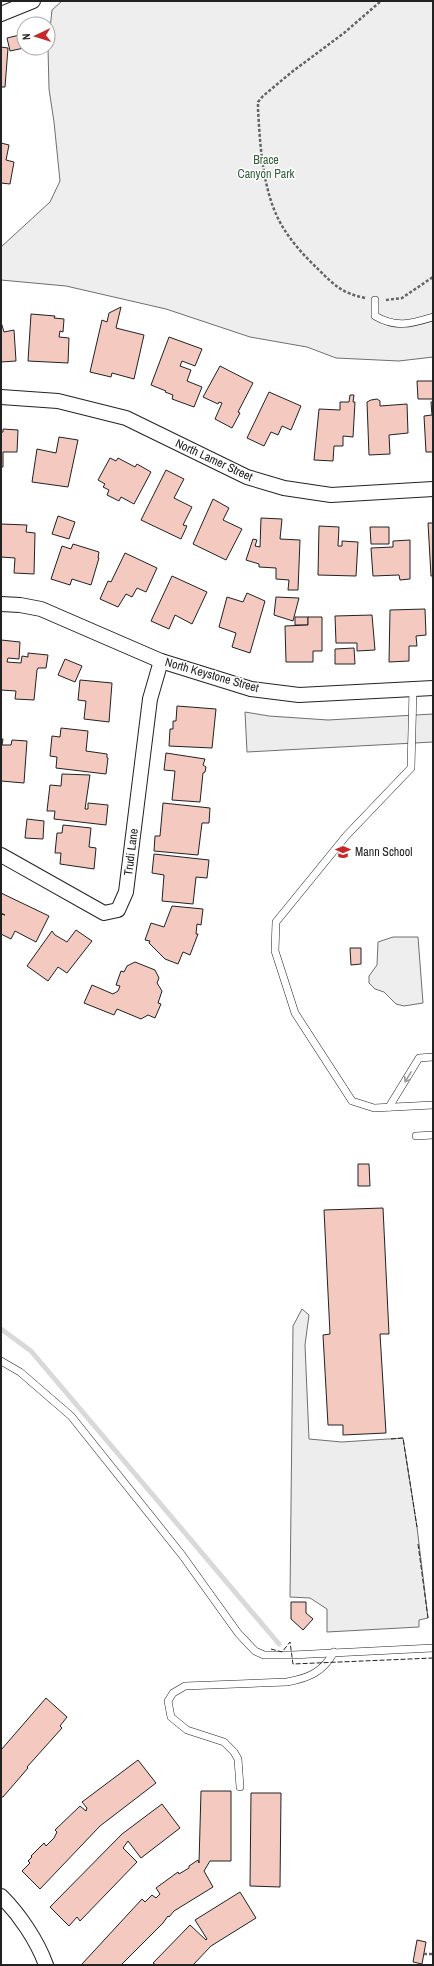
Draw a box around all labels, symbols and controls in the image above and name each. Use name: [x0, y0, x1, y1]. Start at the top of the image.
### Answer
north arrow: [16, 16, 56, 56]
text: N: [19, 33, 33, 40]
park label: Brace Canyon Park: [238, 152, 295, 182]
street label: North Lamer Street: [173, 435, 256, 485]
street label: North Keystone Street: [163, 654, 261, 696]
street label: Trudi Lane: [120, 828, 142, 876]
school or university icon: Mann School: [334, 843, 352, 861]
place label: Mann School: [355, 844, 412, 860]
one-way arrow: [403, 1071, 411, 1083]

